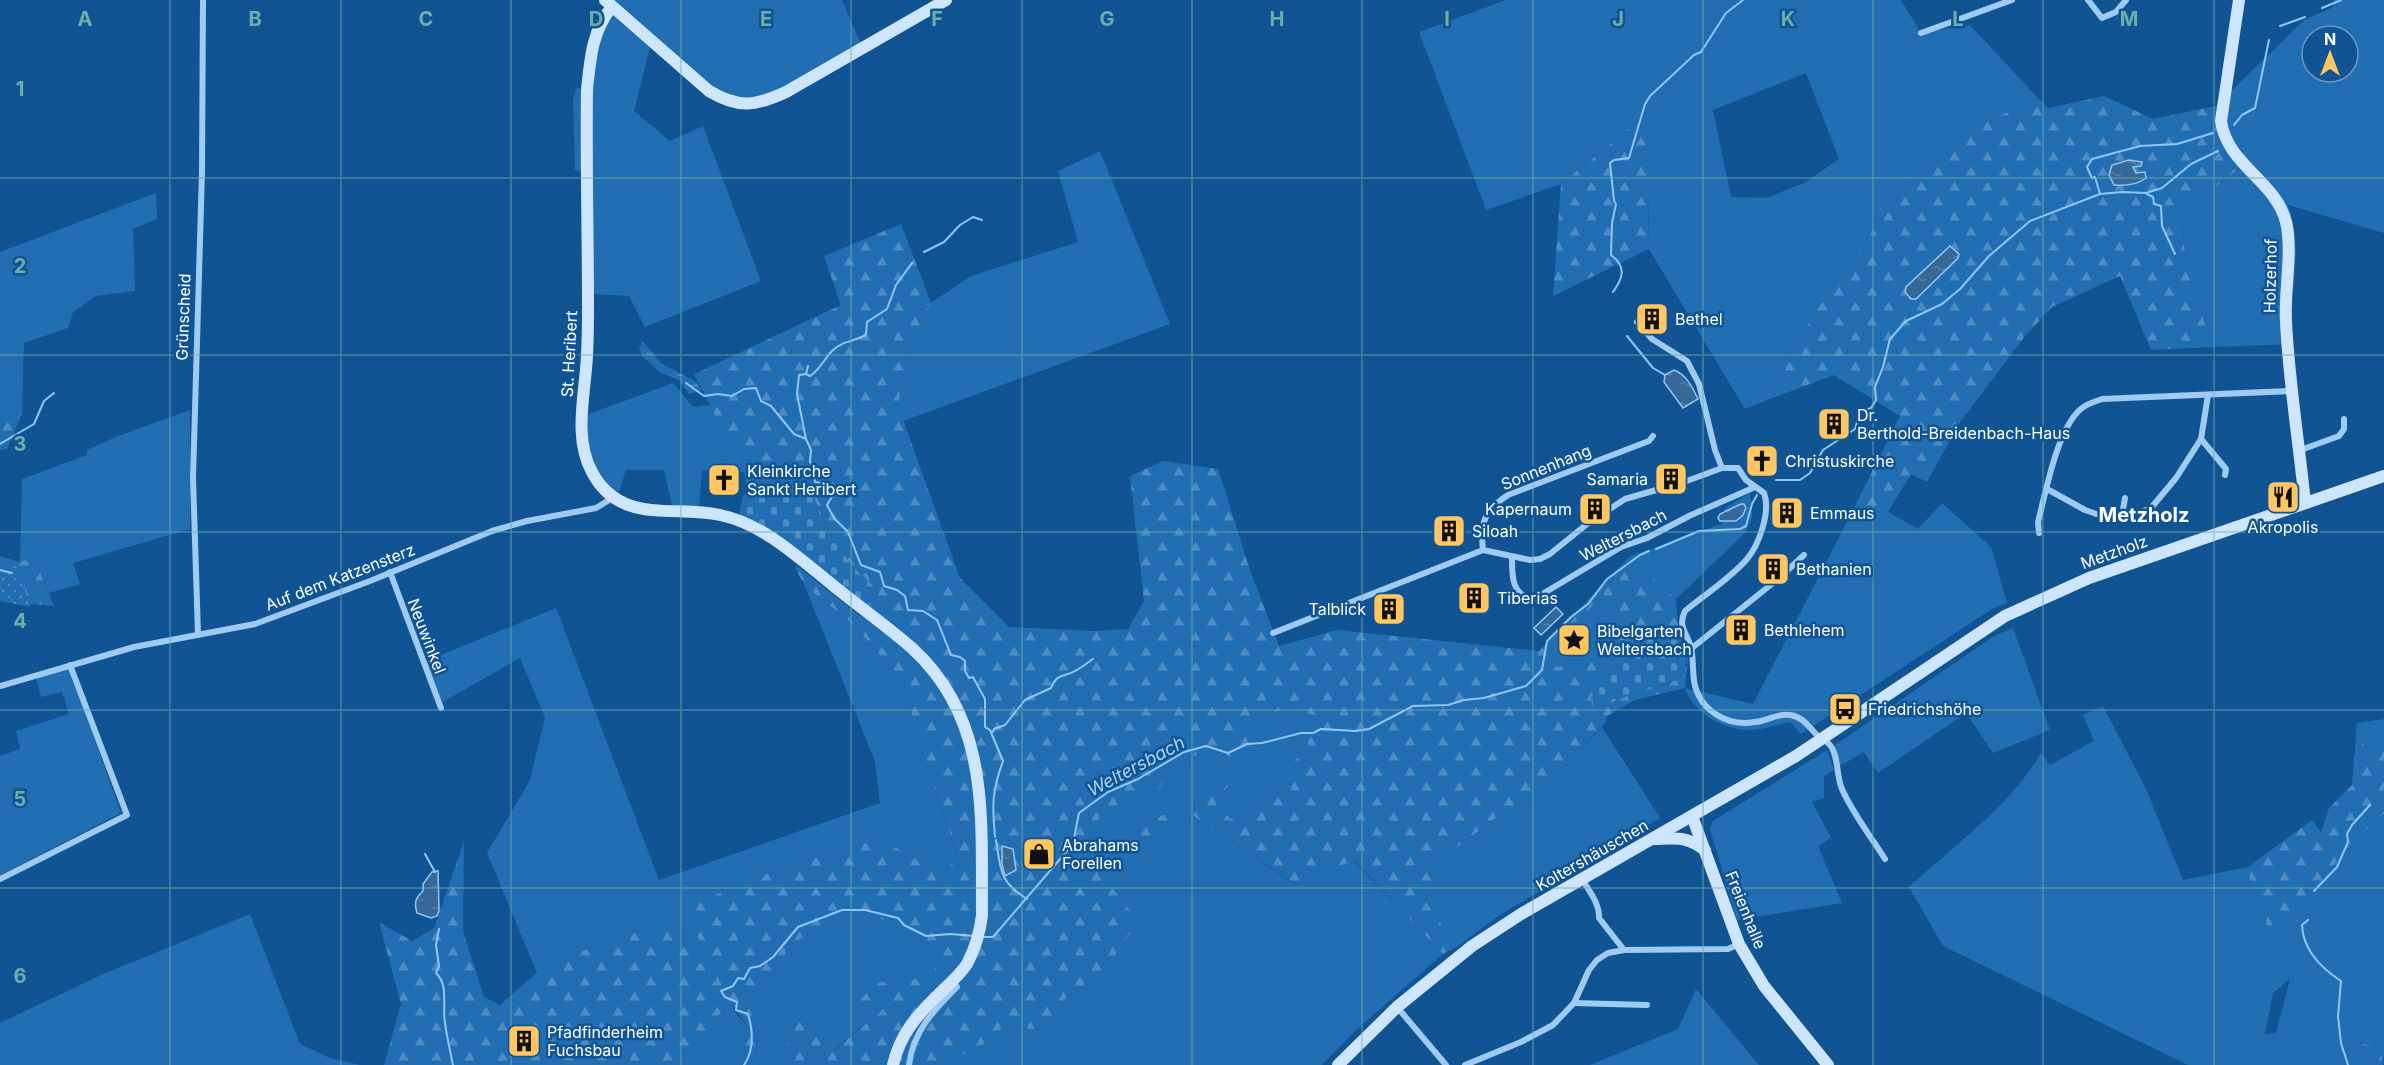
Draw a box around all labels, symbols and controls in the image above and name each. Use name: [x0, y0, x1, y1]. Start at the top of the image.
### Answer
text: A: [78, 7, 93, 31]
text: B: [248, 7, 262, 31]
text: C: [419, 7, 433, 31]
text: D: [589, 7, 603, 31]
text: E: [760, 7, 772, 31]
text: F: [931, 7, 943, 31]
text: G: [1099, 7, 1115, 31]
text: H: [1270, 7, 1284, 31]
text: I: [1444, 7, 1450, 31]
text: J: [1612, 7, 1624, 31]
text: K: [1781, 7, 1795, 31]
text: L: [1952, 7, 1964, 31]
text: M: [2120, 7, 2138, 31]
north arrow: [2300, 24, 2360, 84]
text: N: [2324, 29, 2336, 49]
text: 1: [16, 77, 24, 101]
street label: Holzerhof: [2259, 238, 2281, 313]
text: 2: [14, 254, 26, 278]
street label: Grünscheid: [171, 273, 195, 361]
building icon: Bethel: [1634, 301, 1670, 337]
place label: Bethel: [1675, 309, 1723, 329]
street label: St. Heribert: [557, 310, 581, 398]
place label: Dr. Berthold-Breidenbach-Haus: [1857, 405, 2070, 443]
building icon: Dr. Berthold-Breidenbach-Haus: [1816, 406, 1852, 442]
text: 3: [14, 432, 26, 456]
street label: Sonnenhang: [1498, 440, 1594, 494]
church icon: Christuskirche: [1744, 443, 1780, 479]
place label: Christuskirche: [1785, 451, 1894, 471]
place label: Kleinkirche Sankt Heribert: [747, 461, 856, 499]
building icon: Samaria: [1653, 461, 1689, 497]
church icon: Kleinkirche Sankt Heribert: [706, 462, 742, 498]
place label: Samaria: [1587, 469, 1648, 489]
restaurant icon: Akropolis: [2265, 479, 2301, 515]
building icon: Kapernaum: [1577, 491, 1613, 527]
building icon: Emmaus: [1769, 495, 1805, 531]
place label: Kapernaum: [1485, 499, 1572, 519]
place label: Emmaus: [1810, 503, 1875, 523]
district label: Metzholz: [2099, 503, 2189, 527]
street label: Weltersbach: [1576, 505, 1670, 565]
building icon: Siloah: [1431, 513, 1467, 549]
place label: Akropolis: [2248, 517, 2318, 537]
place label: Siloah: [1472, 521, 1518, 541]
street label: Metzholz: [2078, 531, 2150, 573]
street label: Auf dem Katzensterz: [262, 539, 418, 615]
building icon: Bethanien: [1755, 551, 1791, 587]
place label: Bethanien: [1796, 559, 1872, 579]
building icon: Tiberias: [1456, 580, 1492, 616]
place label: Tiberias: [1497, 588, 1558, 608]
building icon: Talblick: [1371, 591, 1407, 627]
street label: Neuwinkel: [404, 596, 450, 676]
place label: Talblick: [1309, 599, 1366, 619]
text: 4: [13, 609, 27, 633]
building icon: Bethlehem: [1723, 612, 1759, 648]
place label: Bethlehem: [1764, 620, 1845, 640]
place label: Bibelgarten Weltersbach: [1597, 621, 1692, 659]
place icon: Bibelgarten Weltersbach: [1556, 622, 1592, 658]
bus stop icon: Friedrichshöhe: [1827, 691, 1863, 727]
place label: Friedrichshöhe: [1868, 699, 1981, 719]
water label: Weltersbach: [1084, 732, 1188, 800]
text: 5: [14, 787, 26, 811]
street label: Koltershäuschen: [1532, 815, 1652, 895]
place label: Abrahams Forellen: [1062, 835, 1139, 873]
shop icon: Abrahams Forellen: [1021, 836, 1057, 872]
street label: Freienhalle: [1721, 868, 1771, 952]
text: 6: [14, 964, 27, 988]
place label: Pfadfinderheim Fuchsbau: [547, 1022, 663, 1060]
building icon: Pfadfinderheim Fuchsbau: [506, 1023, 542, 1059]

